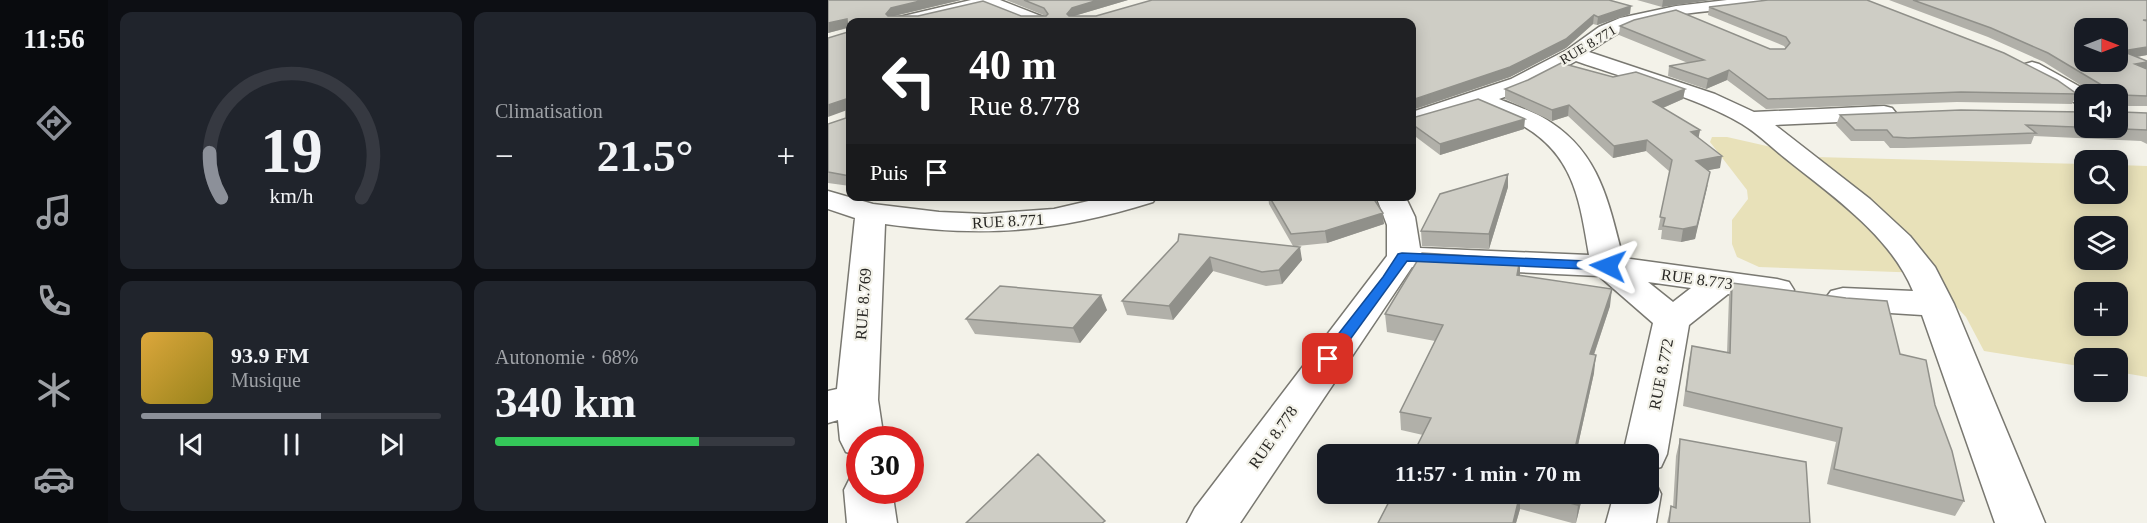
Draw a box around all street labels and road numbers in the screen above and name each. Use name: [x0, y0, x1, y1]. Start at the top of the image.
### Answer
street label: RUE 8.771: [1557, 22, 1619, 68]
street label: RUE 8.771: [972, 211, 1044, 231]
street label: RUE 8.773: [1660, 266, 1734, 292]
street label: RUE 8.769: [852, 267, 874, 341]
street label: RUE 8.772: [1646, 337, 1676, 411]
street label: RUE 8.778: [1245, 403, 1301, 471]

